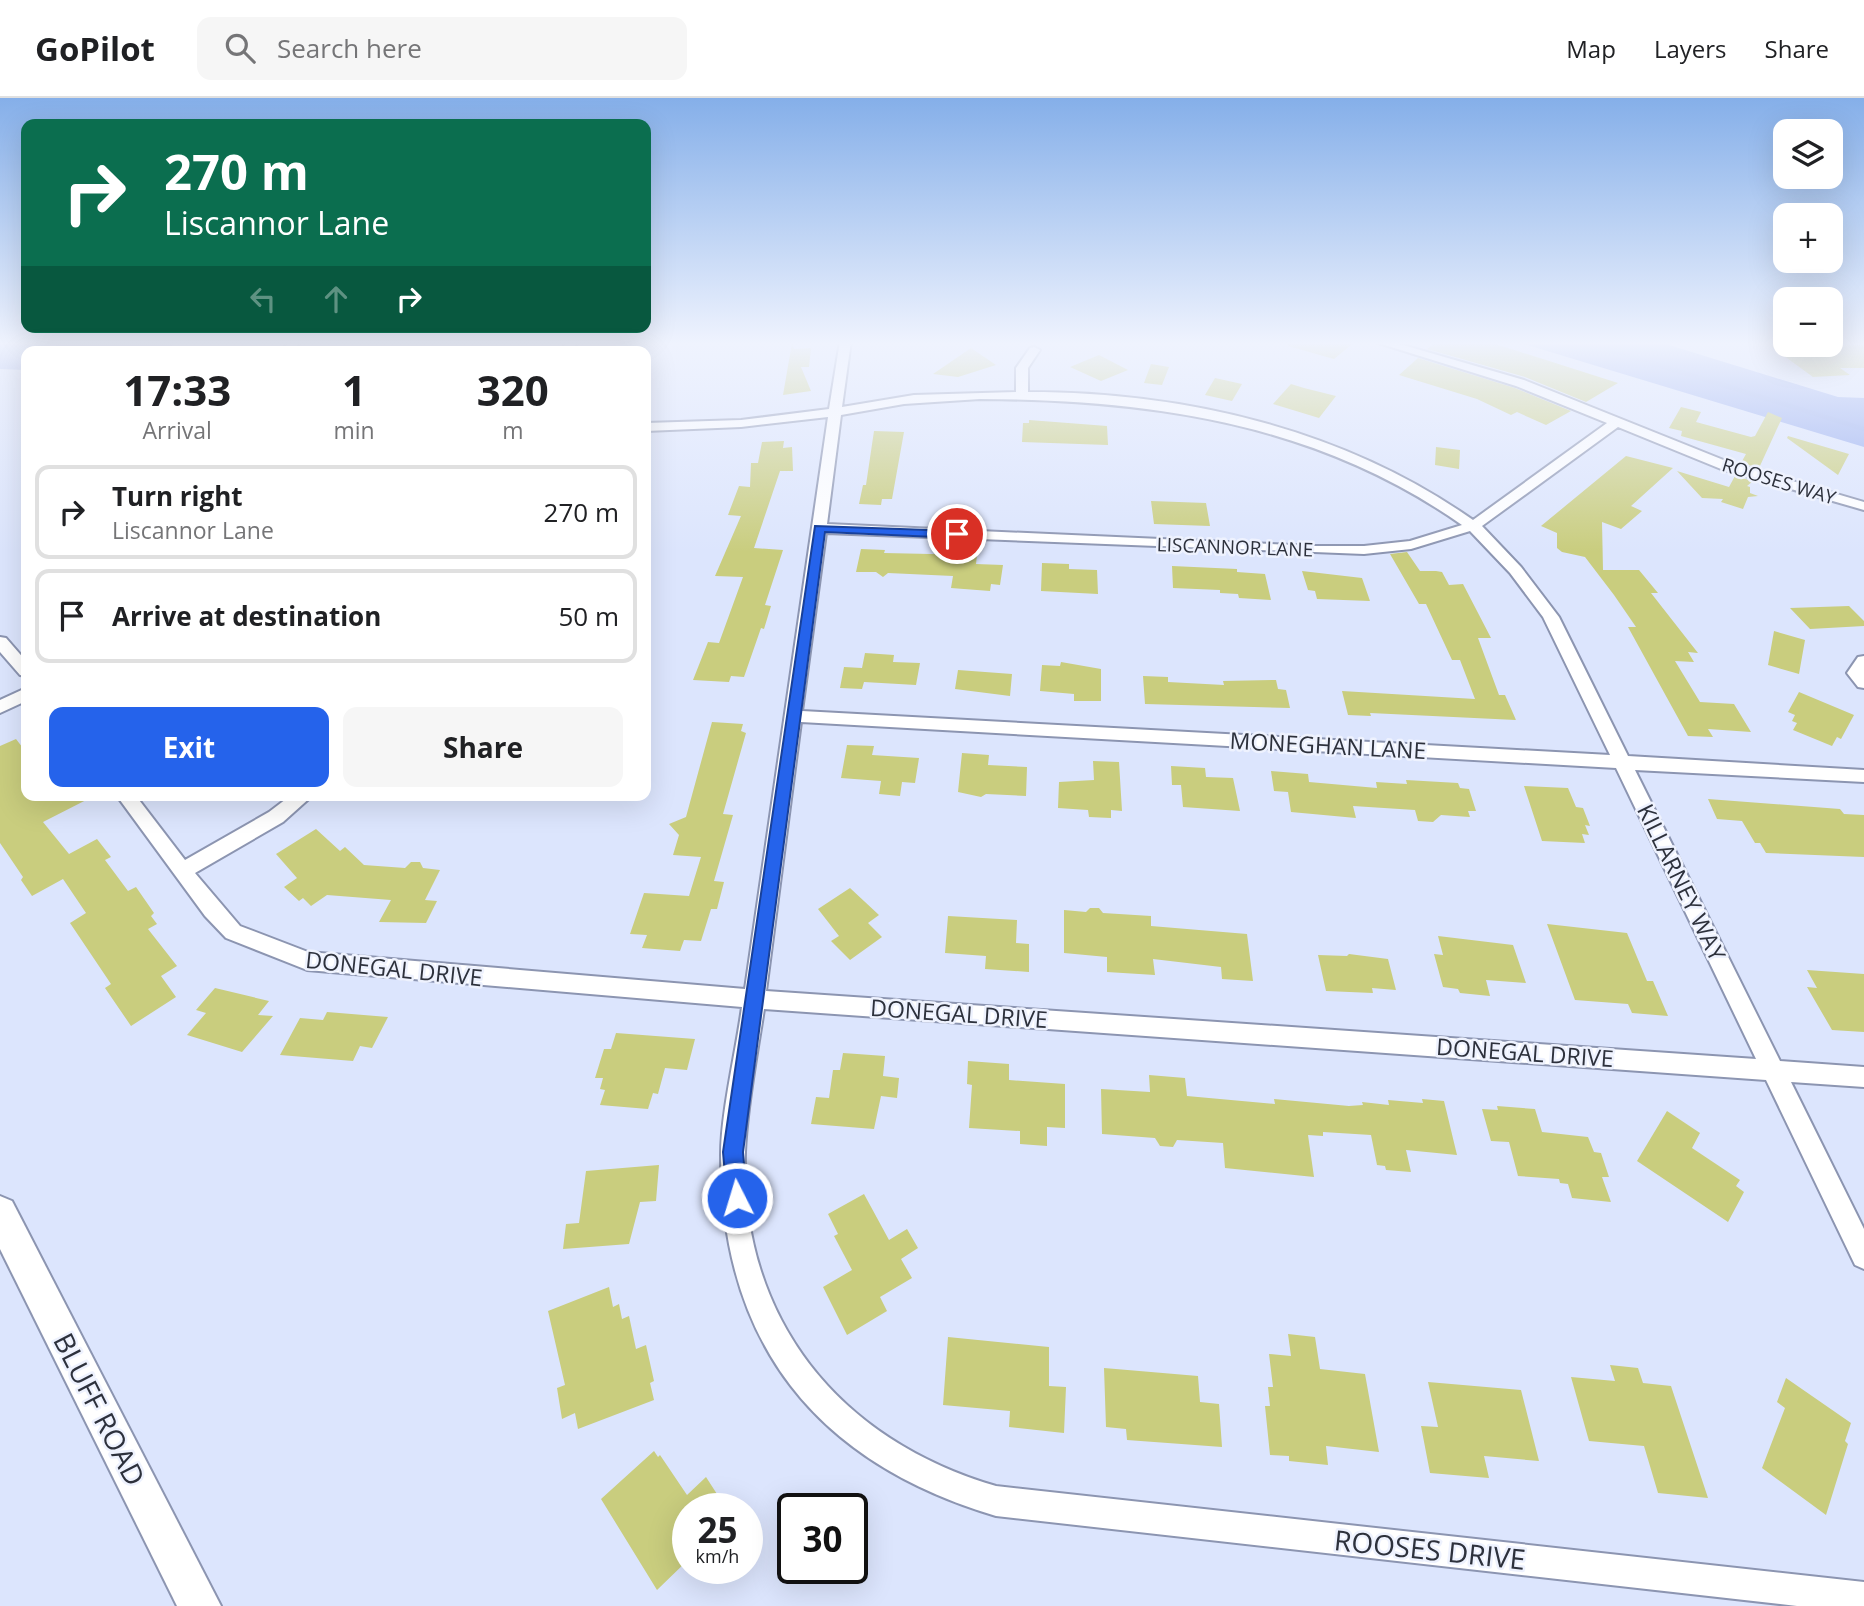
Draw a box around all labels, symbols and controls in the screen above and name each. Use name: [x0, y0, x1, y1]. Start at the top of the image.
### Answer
search box: [197, 17, 687, 80]
text: GoPilot: [35, 26, 155, 71]
icon: search: [221, 29, 259, 67]
text: Search here: [277, 30, 422, 66]
text: Map: [1566, 32, 1616, 65]
text: Layers: [1654, 32, 1727, 65]
text: Share: [1765, 32, 1829, 65]
map controls: [1773, 119, 1843, 357]
button: layers: [1773, 119, 1843, 189]
text: 270 m: [164, 138, 309, 204]
icon: right: [49, 147, 140, 238]
text: Liscannor Lane: [164, 201, 389, 244]
button: +: [1773, 203, 1843, 273]
icon: left: [244, 280, 282, 318]
icon: ahead: [317, 280, 355, 318]
icon: right: [390, 280, 428, 318]
button: −: [1773, 287, 1843, 357]
text: 17:33: [123, 361, 231, 418]
text: 1: [342, 361, 366, 418]
text: 320: [477, 361, 549, 418]
text: Arrival: [143, 414, 212, 446]
text: min: [333, 414, 375, 446]
text: m: [502, 414, 523, 446]
street label: ROOSES WAY: [1719, 451, 1839, 511]
text: Turn right: [112, 478, 243, 514]
icon: right: [53, 493, 91, 531]
text: 270 m: [544, 494, 619, 530]
pin: [927, 504, 987, 564]
text: Liscannor Lane: [112, 514, 274, 546]
icon: arrive: [938, 515, 976, 553]
street label: LISCANNOR LANE: [1156, 531, 1314, 563]
icon: arrive: [53, 597, 91, 635]
text: Arrive at destination: [112, 598, 381, 634]
text: 50 m: [558, 598, 619, 634]
button: Exit: [49, 707, 329, 787]
button: Share: [343, 707, 623, 787]
street label: MONEGHAN LANE: [1229, 724, 1427, 766]
street label: KILLARNEY WAY: [1630, 798, 1734, 966]
street label: DONEGAL DRIVE: [304, 943, 484, 993]
street label: DONEGAL DRIVE: [869, 991, 1049, 1035]
street label: DONEGAL DRIVE: [1435, 1030, 1615, 1074]
position arrow: [700, 1161, 774, 1235]
street label: BLUFF ROAD: [45, 1326, 155, 1492]
speed limit sign: 30: [777, 1493, 868, 1584]
text: 25: [697, 1506, 738, 1553]
street label: ROOSES DRIVE: [1333, 1520, 1527, 1578]
text: km/h: [696, 1544, 739, 1568]

